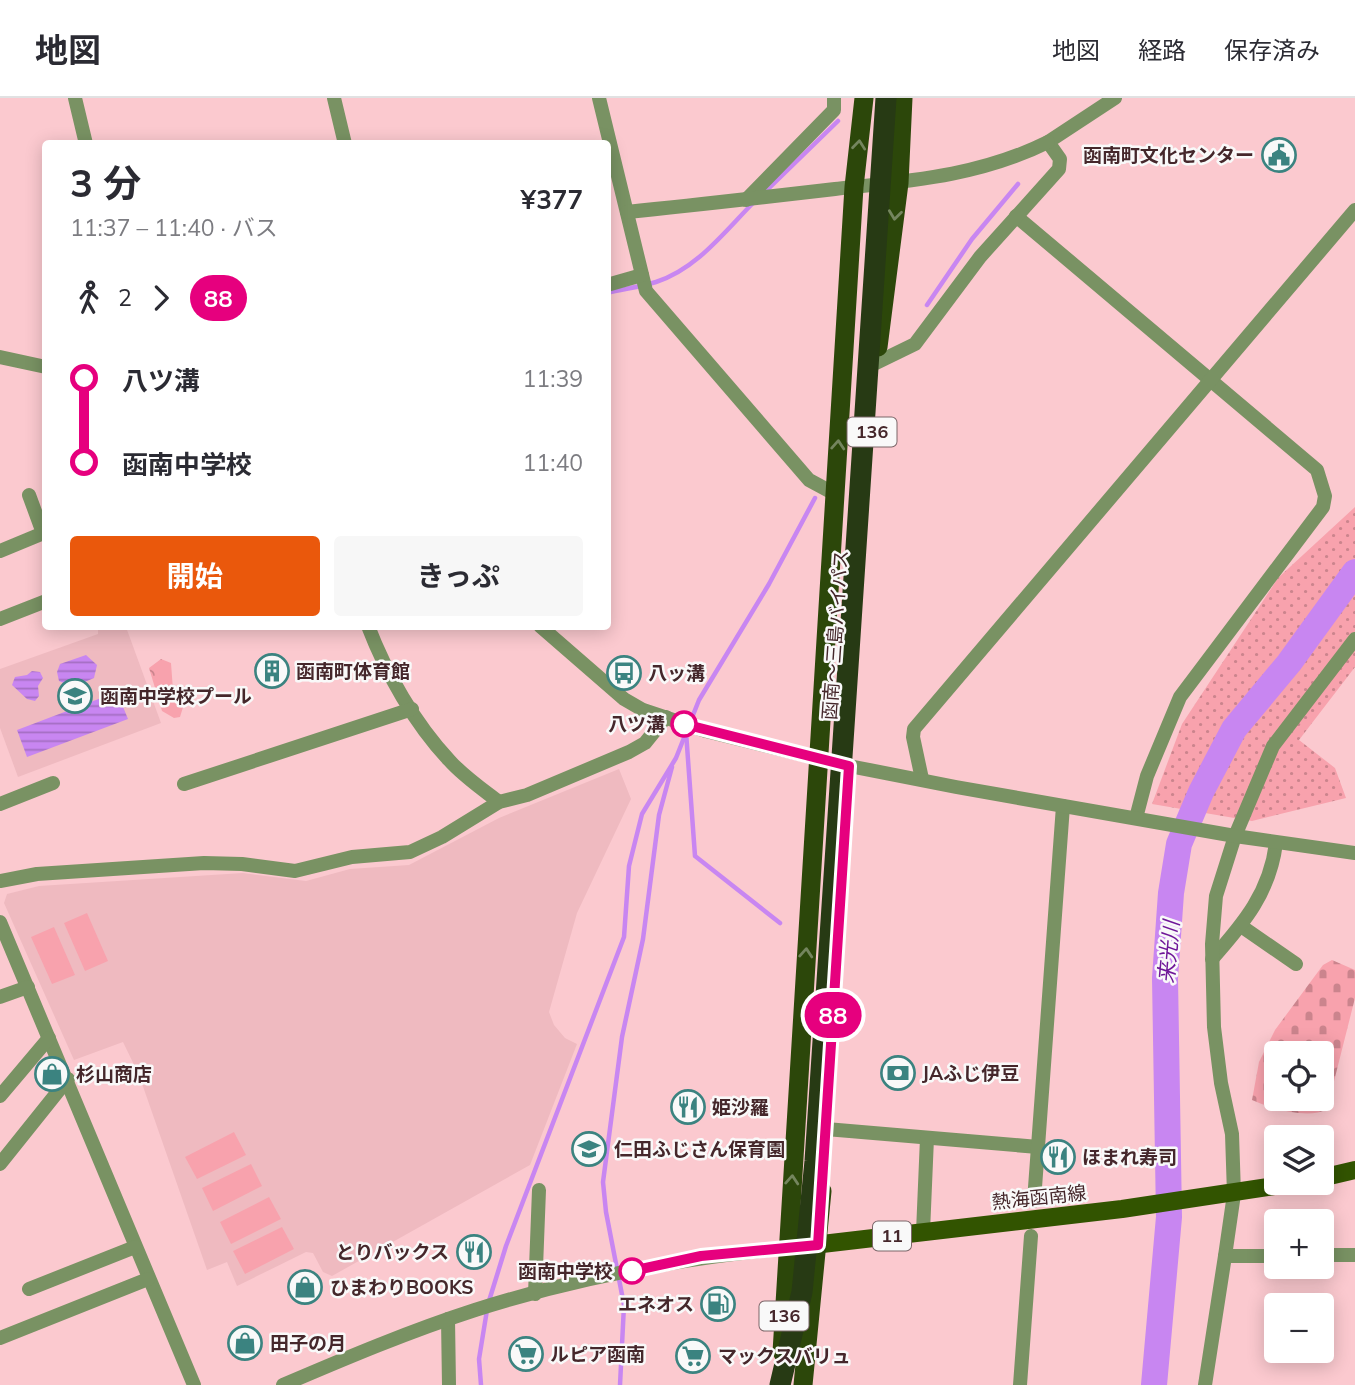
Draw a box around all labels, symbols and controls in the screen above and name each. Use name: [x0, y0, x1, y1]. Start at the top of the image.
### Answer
text: 地図: [35, 29, 101, 70]
text: 地図: [1052, 35, 1100, 65]
text: 経路: [1138, 35, 1186, 65]
text: 保存済み: [1224, 35, 1320, 65]
public building icon: 函南町文化センター: [1260, 136, 1298, 174]
one-way arrow: [851, 139, 866, 150]
place label: 函南町文化センター: [1083, 143, 1254, 167]
text: 3 分: [70, 159, 141, 207]
text: ¥377: [521, 183, 583, 216]
one-way arrow: [888, 209, 903, 221]
text: 11:37 – 11:40 · バス: [70, 213, 278, 242]
icon: walk: [70, 279, 108, 317]
icon: forward: [142, 279, 180, 317]
text: 2: [118, 283, 132, 312]
text: 88: [204, 283, 233, 313]
text: 八ツ溝: [122, 364, 200, 397]
text: 11:39: [523, 364, 583, 393]
road number: 136: [848, 418, 896, 446]
one-way arrow: [830, 439, 845, 450]
text: 函南中学校: [122, 448, 252, 481]
text: 11:40: [523, 448, 583, 477]
button: 開始: [70, 536, 320, 616]
button: きっぷ: [334, 536, 583, 616]
street label: 函南～三島バイパス: [817, 549, 853, 721]
building icon: 函南町体育館: [253, 652, 291, 690]
bus stop icon: 八ッ溝: [605, 654, 643, 692]
place label: 函南町体育館: [296, 659, 410, 683]
place label: 八ッ溝: [648, 661, 705, 685]
school or university icon: 函南中学校プール: [56, 677, 94, 715]
place label: 函南中学校プール: [100, 684, 252, 708]
marker: 八ツ溝: [671, 711, 697, 737]
place label: 八ツ溝: [608, 712, 665, 736]
water label: 来光川: [1152, 917, 1184, 984]
one-way arrow: [798, 947, 813, 958]
line badge: 88: [802, 992, 864, 1038]
text: 88: [819, 1000, 847, 1030]
map controls: [1264, 1041, 1334, 1363]
button: locate: [1264, 1041, 1334, 1111]
bank icon: JAふじ伊豆: [879, 1054, 917, 1092]
shop icon: 杉山商店: [33, 1055, 71, 1093]
place label: JAふじ伊豆: [922, 1061, 1019, 1085]
place label: 杉山商店: [76, 1062, 152, 1086]
restaurant icon: 姫沙羅: [669, 1088, 707, 1126]
place label: 姫沙羅: [712, 1095, 769, 1119]
button: layers: [1264, 1125, 1334, 1195]
school or university icon: 仁田ふじさん保育園: [570, 1130, 608, 1168]
place label: 仁田ふじさん保育園: [614, 1137, 785, 1161]
restaurant icon: ほまれ寿司: [1039, 1138, 1077, 1176]
place label: ほまれ寿司: [1082, 1145, 1177, 1169]
one-way arrow: [784, 1174, 799, 1185]
street label: 熱海函南線: [990, 1180, 1088, 1214]
button: +: [1264, 1209, 1334, 1279]
road number: 11: [873, 1222, 911, 1251]
restaurant icon: とりバックス: [455, 1233, 493, 1271]
place label: とりバックス: [336, 1240, 449, 1264]
marker: 函南中学校: [619, 1258, 645, 1284]
place label: 函南中学校: [518, 1259, 613, 1283]
shop icon: ひまわりBOOKS: [286, 1268, 324, 1306]
place label: ひまわりBOOKS: [330, 1275, 474, 1299]
fuel station icon: エネオス: [699, 1285, 737, 1323]
place label: エネオス: [618, 1292, 694, 1316]
button: −: [1264, 1293, 1334, 1363]
road number: 136: [760, 1302, 808, 1330]
shop icon: 田子の月: [226, 1324, 264, 1362]
place label: 田子の月: [270, 1331, 346, 1355]
supermarket icon: ルピア函南: [507, 1335, 545, 1373]
supermarket icon: マックスバリュ: [674, 1337, 712, 1375]
place label: ルピア函南: [550, 1342, 645, 1366]
place label: マックスバリュ: [718, 1344, 850, 1368]

